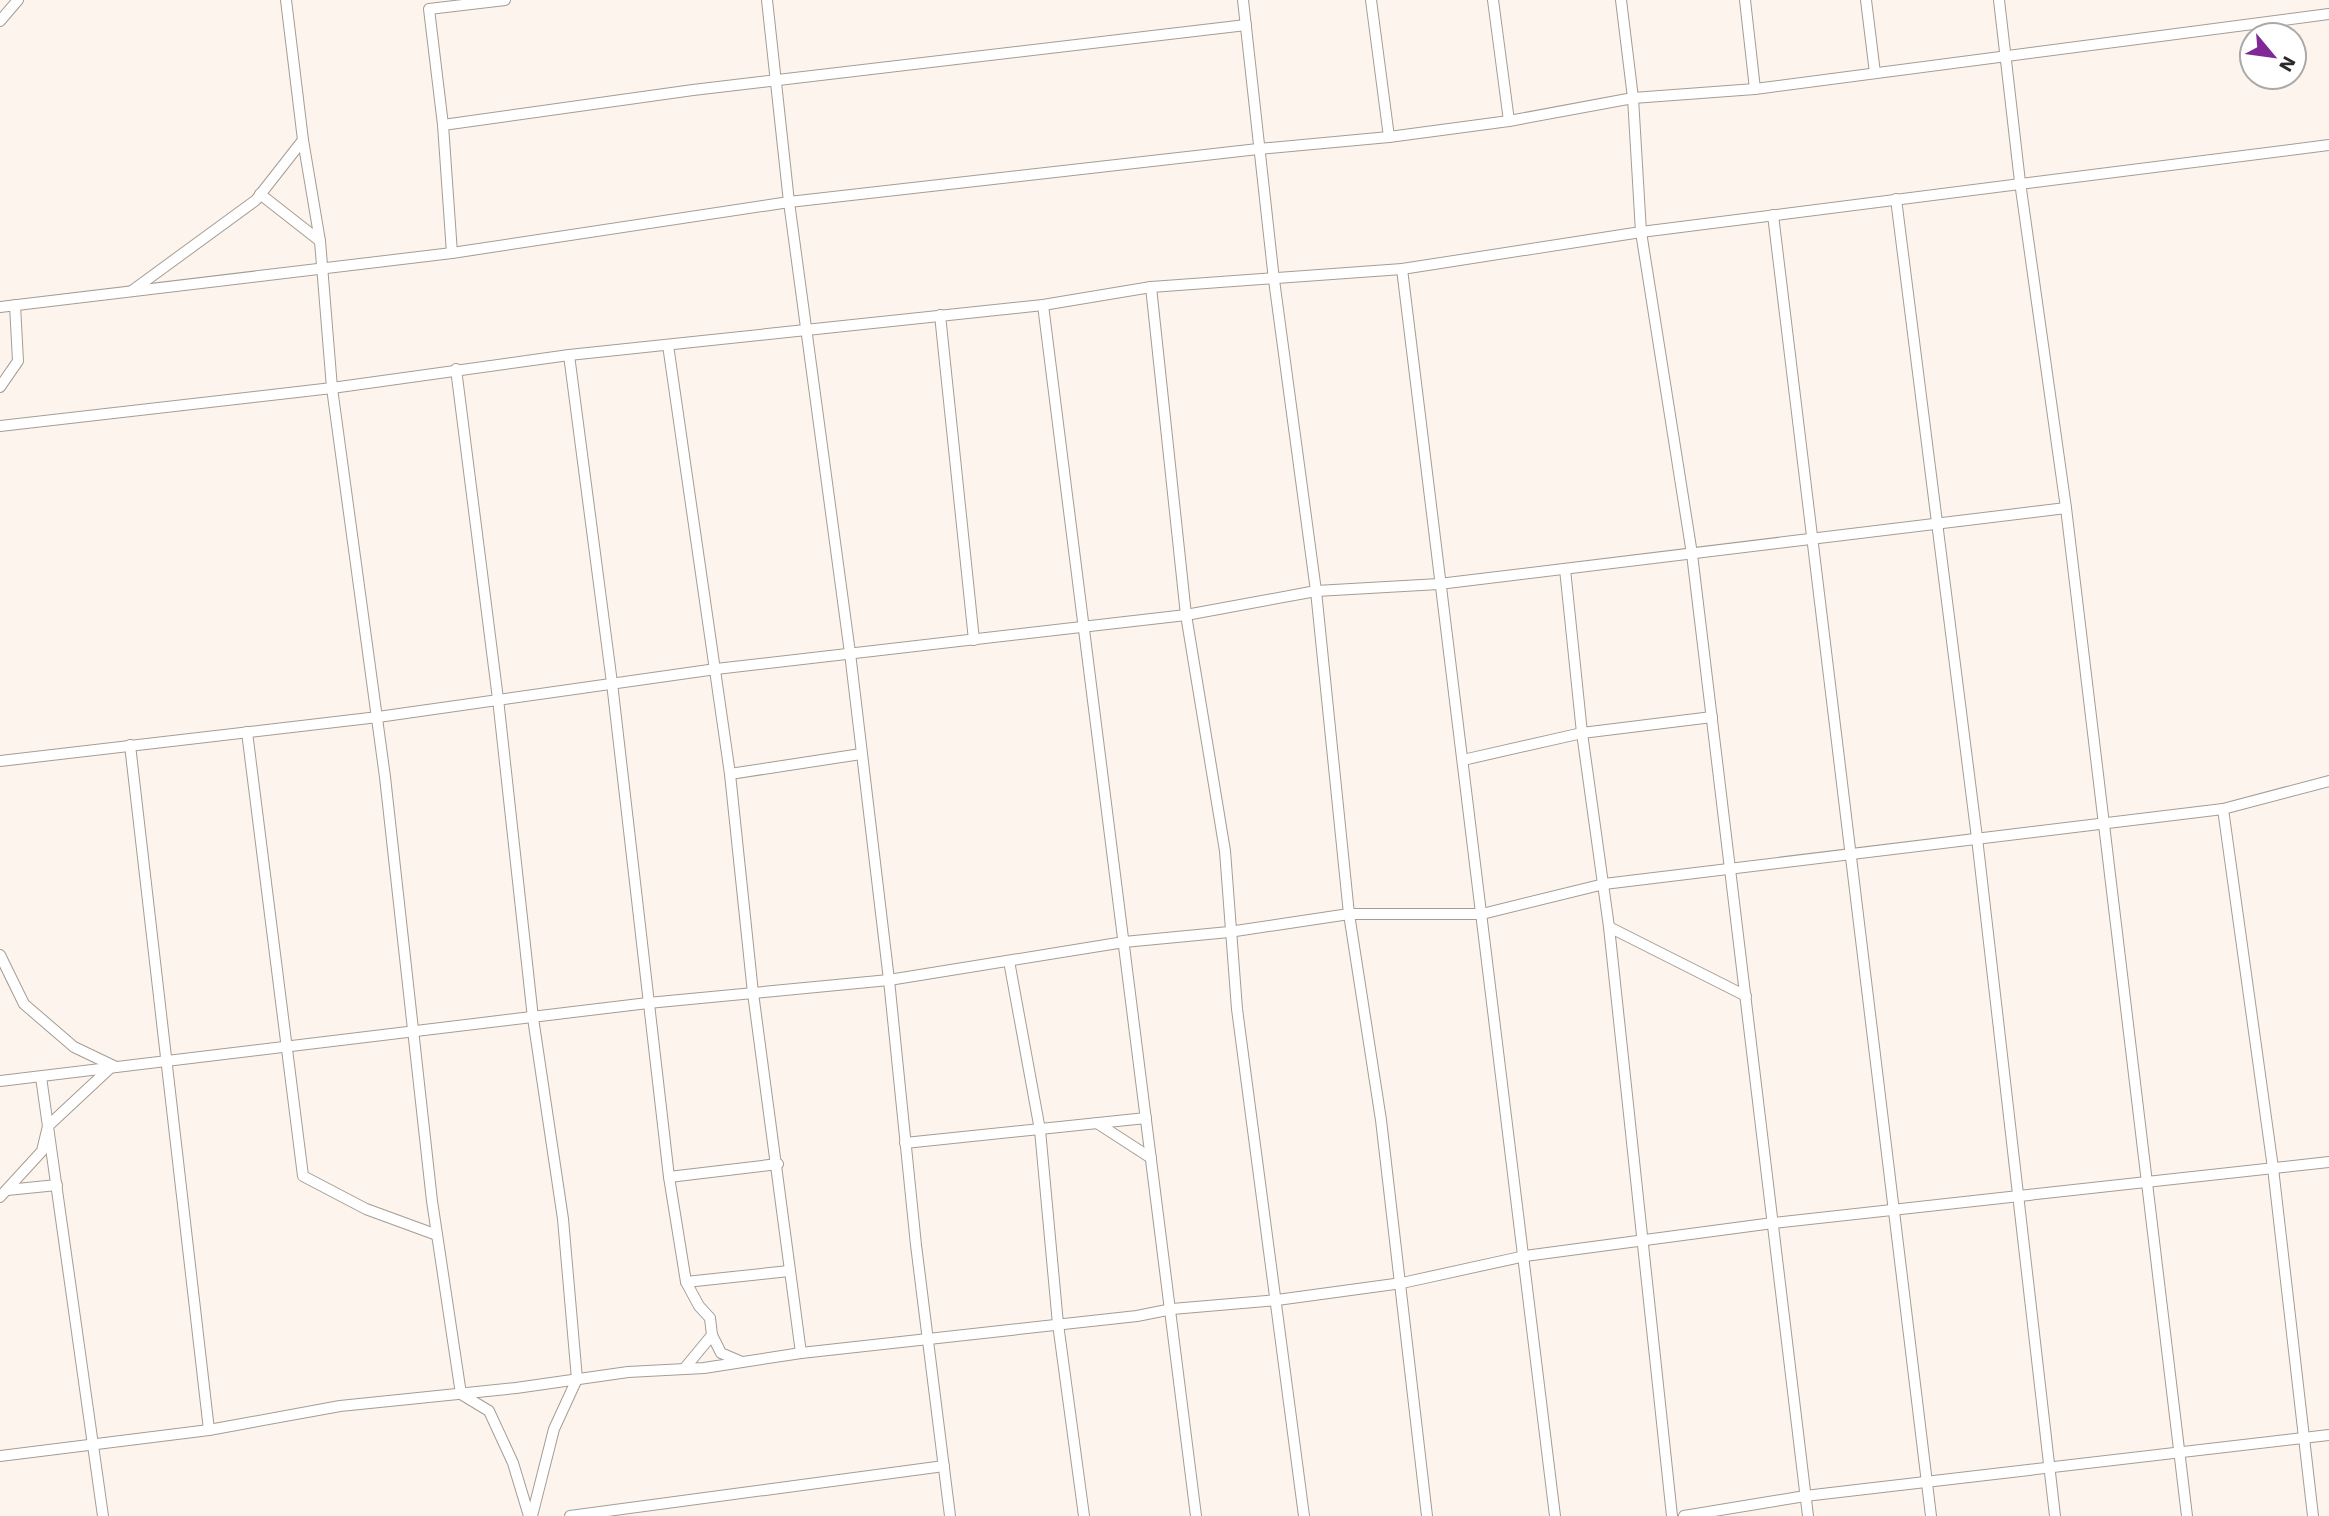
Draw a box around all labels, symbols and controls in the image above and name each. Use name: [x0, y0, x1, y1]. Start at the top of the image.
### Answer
north arrow: [2238, 21, 2308, 91]
text: N: [2274, 52, 2301, 76]

